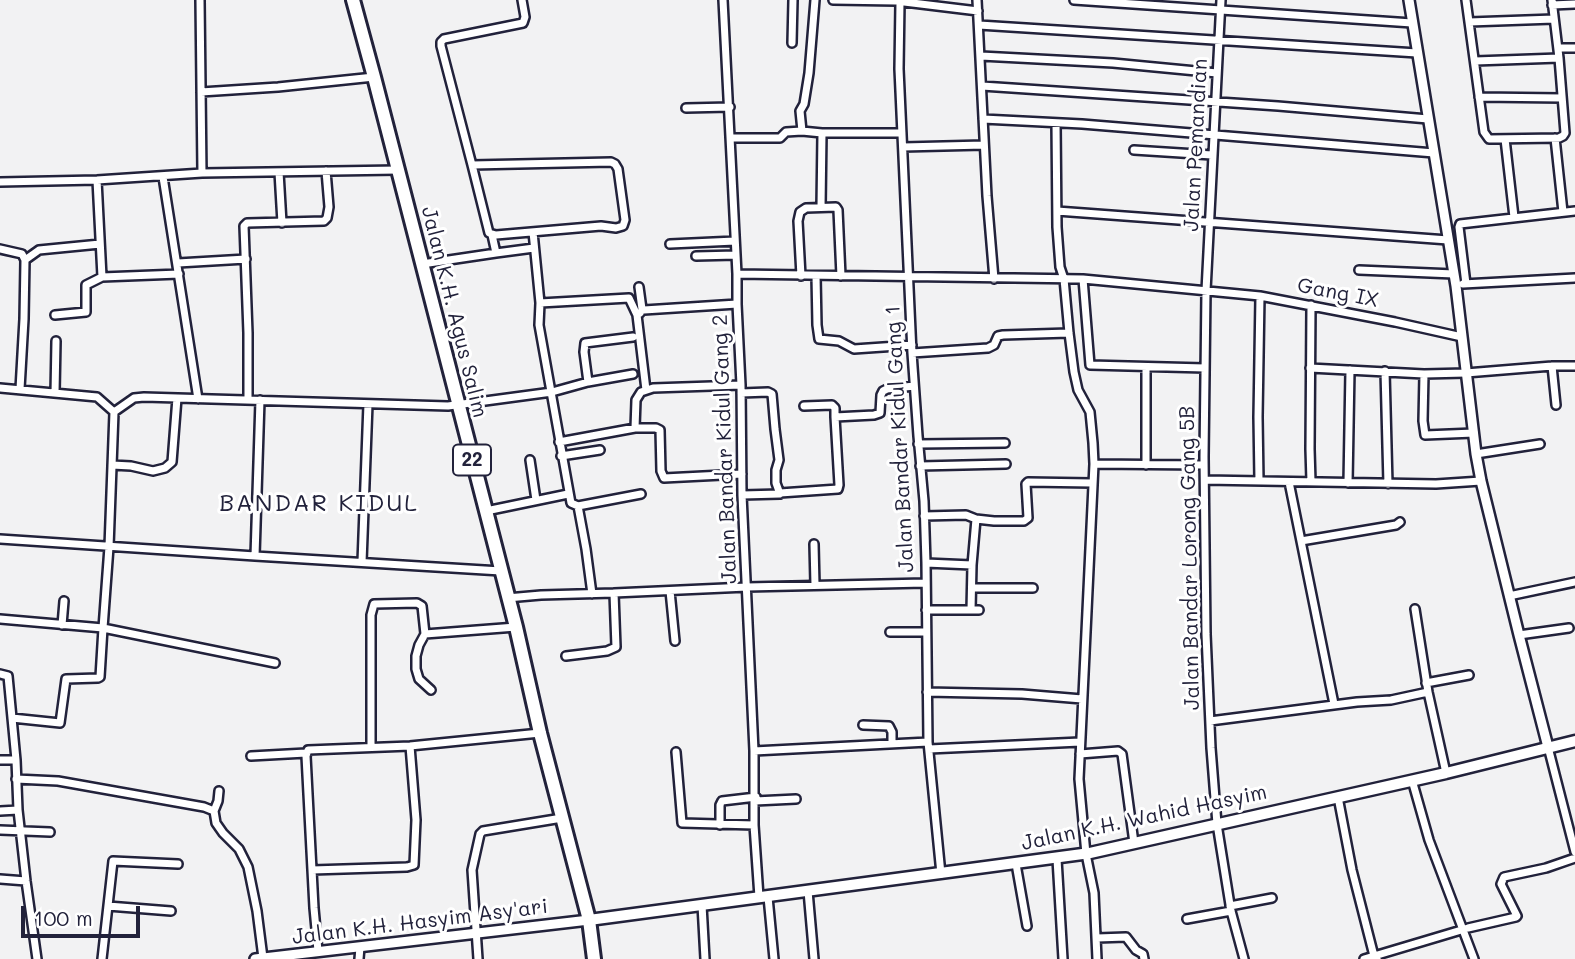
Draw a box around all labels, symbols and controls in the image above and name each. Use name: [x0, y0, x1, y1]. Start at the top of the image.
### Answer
street label: Jalan Pemandian: [1179, 58, 1213, 232]
street label: Jalan K.H. Agus Salim: [416, 204, 492, 420]
street label: Gang IX: [1295, 273, 1381, 313]
street label: Jalan Bandar Kidul Gang 1: [880, 305, 920, 573]
street label: Jalan Bandar Kidul Gang 2: [708, 314, 742, 584]
street label: Jalan Bandar Lorong Gang 5B: [1175, 406, 1205, 710]
road number: 22: [453, 444, 491, 475]
district label: BANDAR KIDUL: [221, 490, 417, 518]
street label: Jalan K.H. Wahid Hasyim: [1019, 780, 1269, 856]
scale bar: [24, 892, 144, 936]
street label: Jalan K.H. Hasyim Asy'ari: [291, 894, 549, 950]
text: 100 m: [34, 904, 93, 931]

